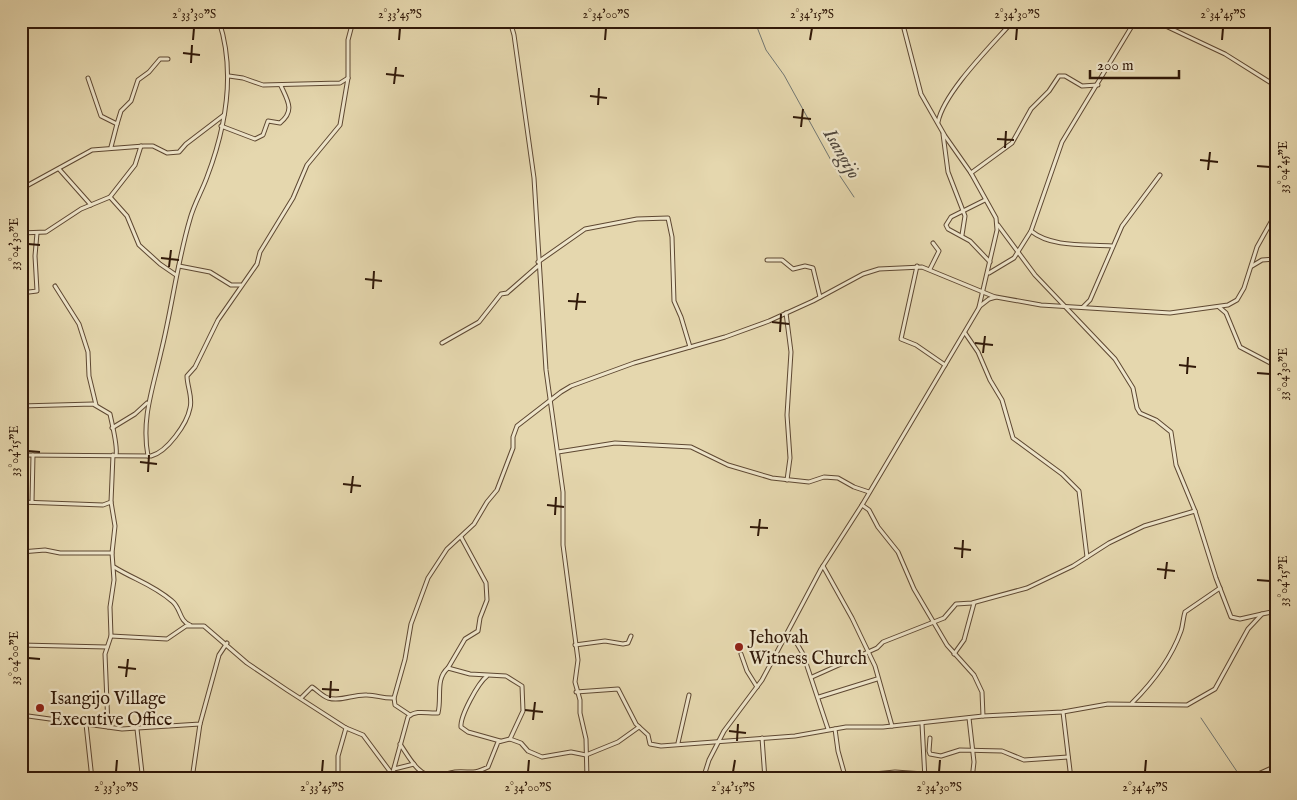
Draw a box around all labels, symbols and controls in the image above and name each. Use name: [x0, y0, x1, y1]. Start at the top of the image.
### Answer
text: 2°33'30"S: [172, 7, 216, 22]
text: 2°33'45"S: [378, 7, 422, 22]
text: 2°34'00"S: [582, 7, 630, 22]
text: 2°34'15"S: [790, 7, 834, 22]
text: 2°34'30"S: [994, 7, 1040, 22]
text: 2°34'45"S: [1200, 7, 1246, 22]
scale bar: [1090, 48, 1178, 80]
text: 200 m: [1097, 56, 1134, 75]
water label: Isangijo: [817, 124, 865, 184]
text: 33°04'45"E: [1276, 141, 1291, 193]
text: 33°04'30"E: [7, 218, 22, 270]
text: 33°04'30"E: [1276, 348, 1291, 400]
text: 33°04'15"E: [7, 426, 22, 476]
text: 33°04'15"E: [1276, 556, 1291, 606]
place label: Jehovah Witness Church: [747, 627, 868, 671]
text: 33°04'00"E: [7, 631, 22, 685]
marker: Jehovah Witness Church: [733, 641, 745, 653]
place label: Isangijo Village Executive Office: [50, 688, 172, 732]
marker: Isangijo Village Executive Office: [34, 702, 46, 714]
text: 2°33'30"S: [94, 780, 138, 795]
text: 2°33'45"S: [300, 780, 344, 795]
text: 2°34'00"S: [504, 780, 552, 795]
text: 2°34'15"S: [711, 780, 755, 795]
text: 2°34'30"S: [916, 780, 962, 795]
text: 2°34'45"S: [1122, 780, 1168, 795]

